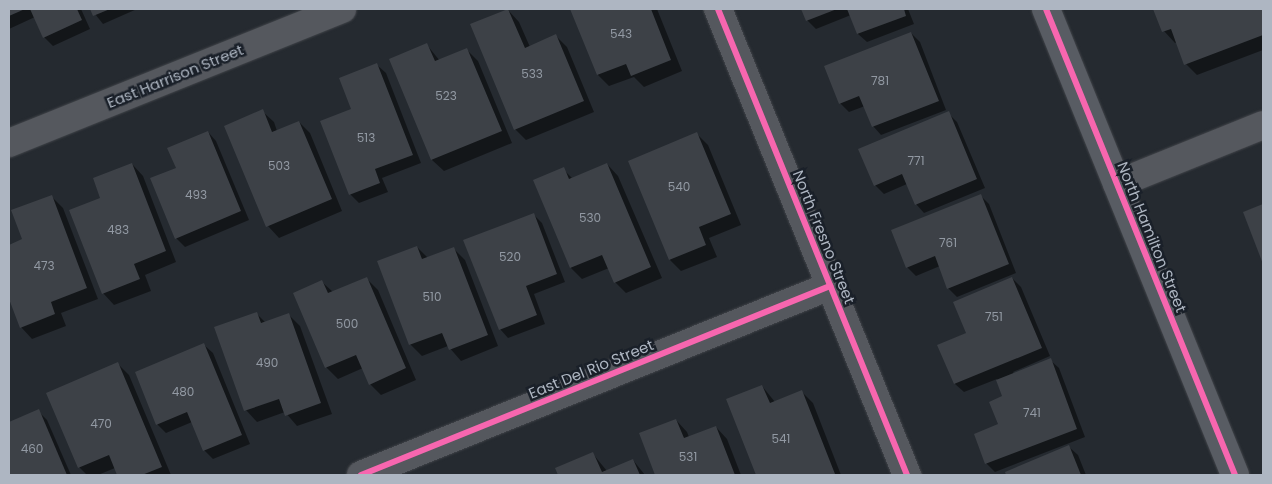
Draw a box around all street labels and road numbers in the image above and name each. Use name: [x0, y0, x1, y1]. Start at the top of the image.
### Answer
street label: East Harrison Street: [104, 40, 246, 112]
street label: North Hamilton Street: [1114, 159, 1190, 315]
street label: North Fresno Street: [789, 168, 859, 306]
street label: East Del Rio Street: [526, 336, 656, 402]

